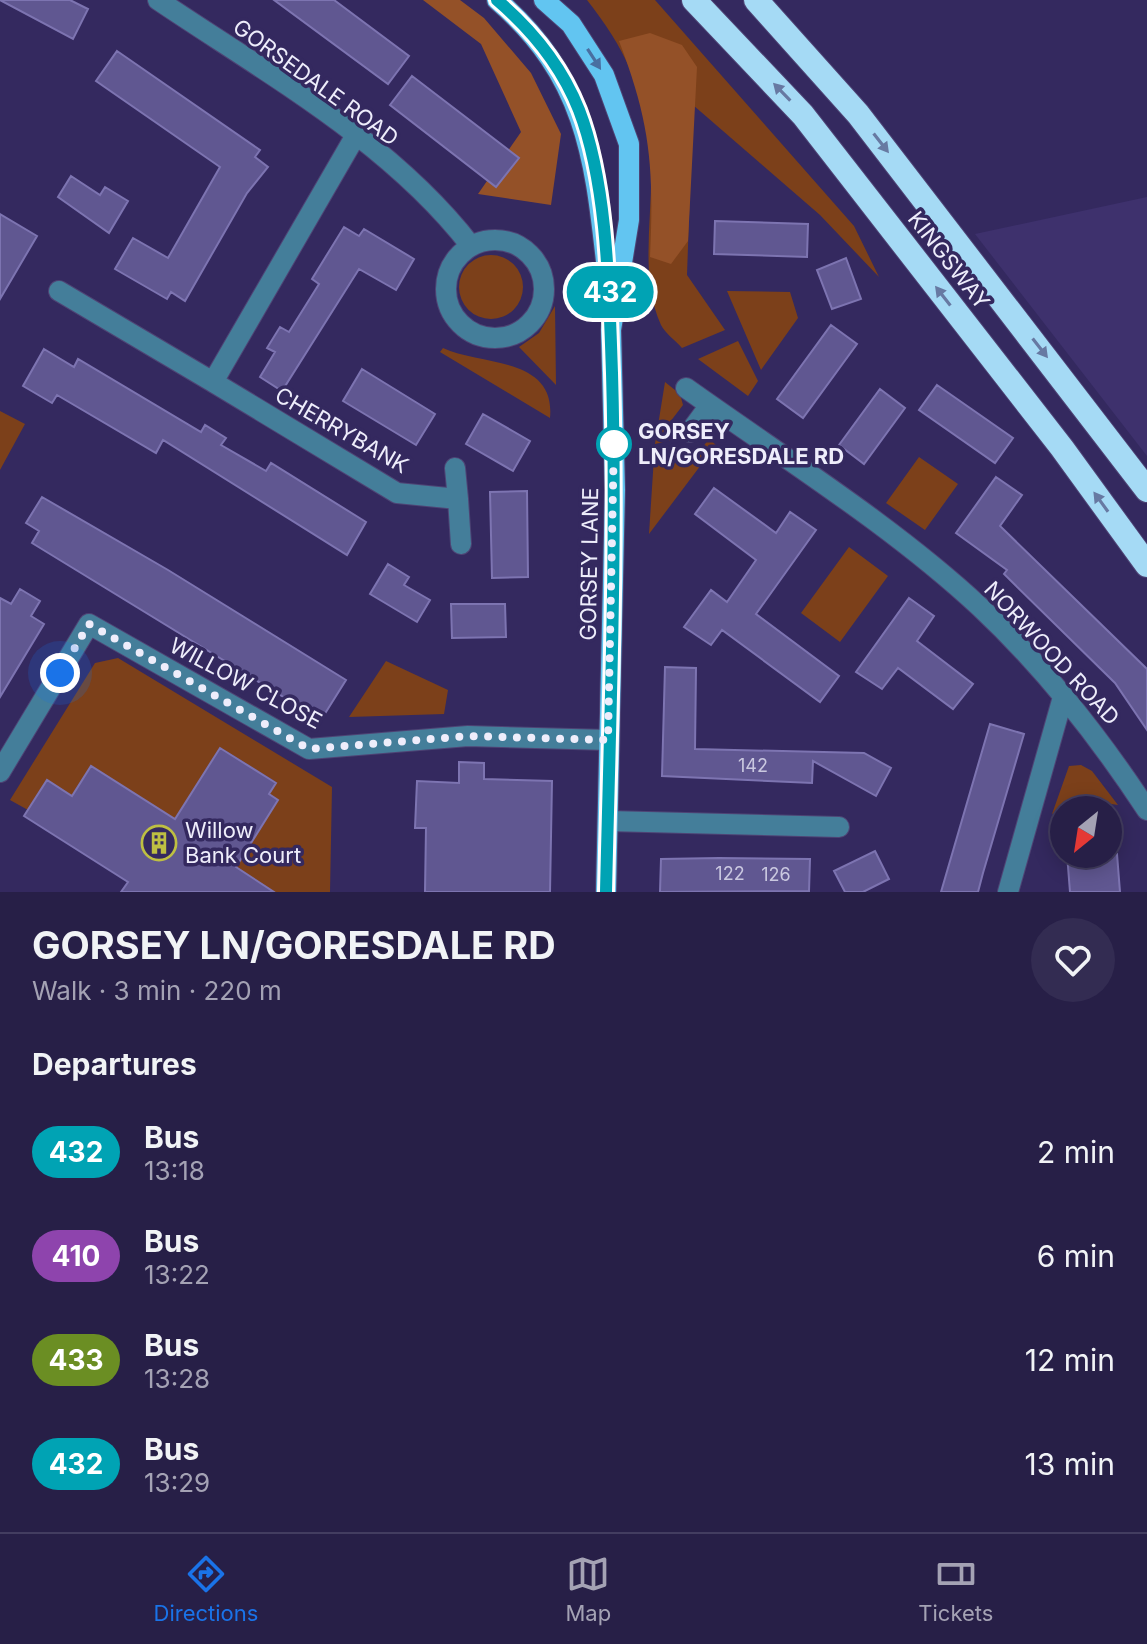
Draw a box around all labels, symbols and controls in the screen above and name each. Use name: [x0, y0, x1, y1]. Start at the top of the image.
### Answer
street label: GORSEDALE ROAD: [228, 13, 404, 151]
one-way arrow: [586, 48, 600, 70]
one-way arrow: [773, 83, 791, 102]
one-way arrow: [872, 133, 889, 153]
street label: KINGSWAY: [903, 206, 995, 314]
line badge: 432: [564, 266, 656, 318]
text: 432: [583, 275, 637, 309]
one-way arrow: [936, 286, 952, 306]
one-way arrow: [1032, 338, 1048, 358]
street label: CHERRYBANK: [271, 381, 413, 479]
place label: GORSEY LN/GORESDALE RD: [638, 418, 844, 469]
marker: GORSEY LN/GORESDALE RD: [597, 427, 631, 461]
street label: GORSEY LANE: [575, 487, 603, 641]
one-way arrow: [1094, 492, 1109, 513]
street label: NORWOOD ROAD: [979, 576, 1125, 730]
street label: WILLOW CLOSE: [165, 632, 327, 734]
your location: [40, 653, 80, 693]
house number: 142: [738, 755, 768, 776]
north arrow: [1050, 796, 1122, 868]
map controls: [1050, 796, 1122, 868]
place label: Willow Bank Court: [185, 817, 301, 868]
building icon: Willow Bank Court: [140, 824, 178, 862]
house number: 122: [715, 863, 745, 884]
house number: 126: [761, 864, 791, 885]
button: heart: [1031, 918, 1115, 1002]
text: GORSEY LN/GORESDALE RD: [32, 922, 556, 968]
text: Walk · 3 min · 220 m: [32, 975, 282, 1006]
text: Departures: [32, 1046, 197, 1082]
text: Bus: [144, 1119, 199, 1155]
text: 2 min: [1037, 1134, 1115, 1170]
text: 432: [49, 1135, 103, 1169]
text: 13:18: [144, 1155, 205, 1186]
text: Bus: [144, 1223, 199, 1259]
text: 6 min: [1037, 1238, 1115, 1274]
text: 410: [52, 1239, 100, 1273]
text: 13:22: [144, 1259, 210, 1290]
text: Bus: [144, 1327, 199, 1363]
text: 12 min: [1025, 1342, 1115, 1378]
text: 433: [48, 1343, 104, 1377]
text: 13:28: [144, 1363, 210, 1394]
text: Bus: [144, 1431, 199, 1467]
text: 13 min: [1025, 1446, 1115, 1482]
text: 432: [49, 1447, 103, 1481]
text: 13:29: [144, 1467, 210, 1498]
tab: Directions: [154, 1552, 258, 1626]
tab: Map: [566, 1552, 611, 1626]
tab: Tickets: [918, 1552, 993, 1626]

